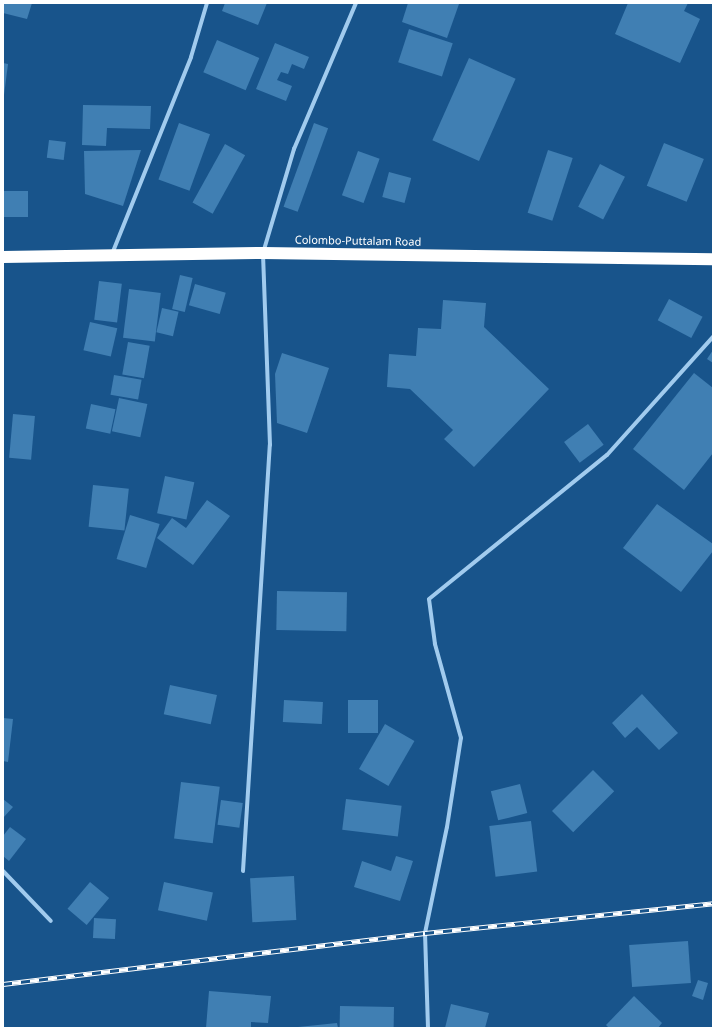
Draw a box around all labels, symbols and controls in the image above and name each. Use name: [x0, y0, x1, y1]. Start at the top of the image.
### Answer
street label: Colombo-Puttalam Road: [295, 233, 421, 249]

